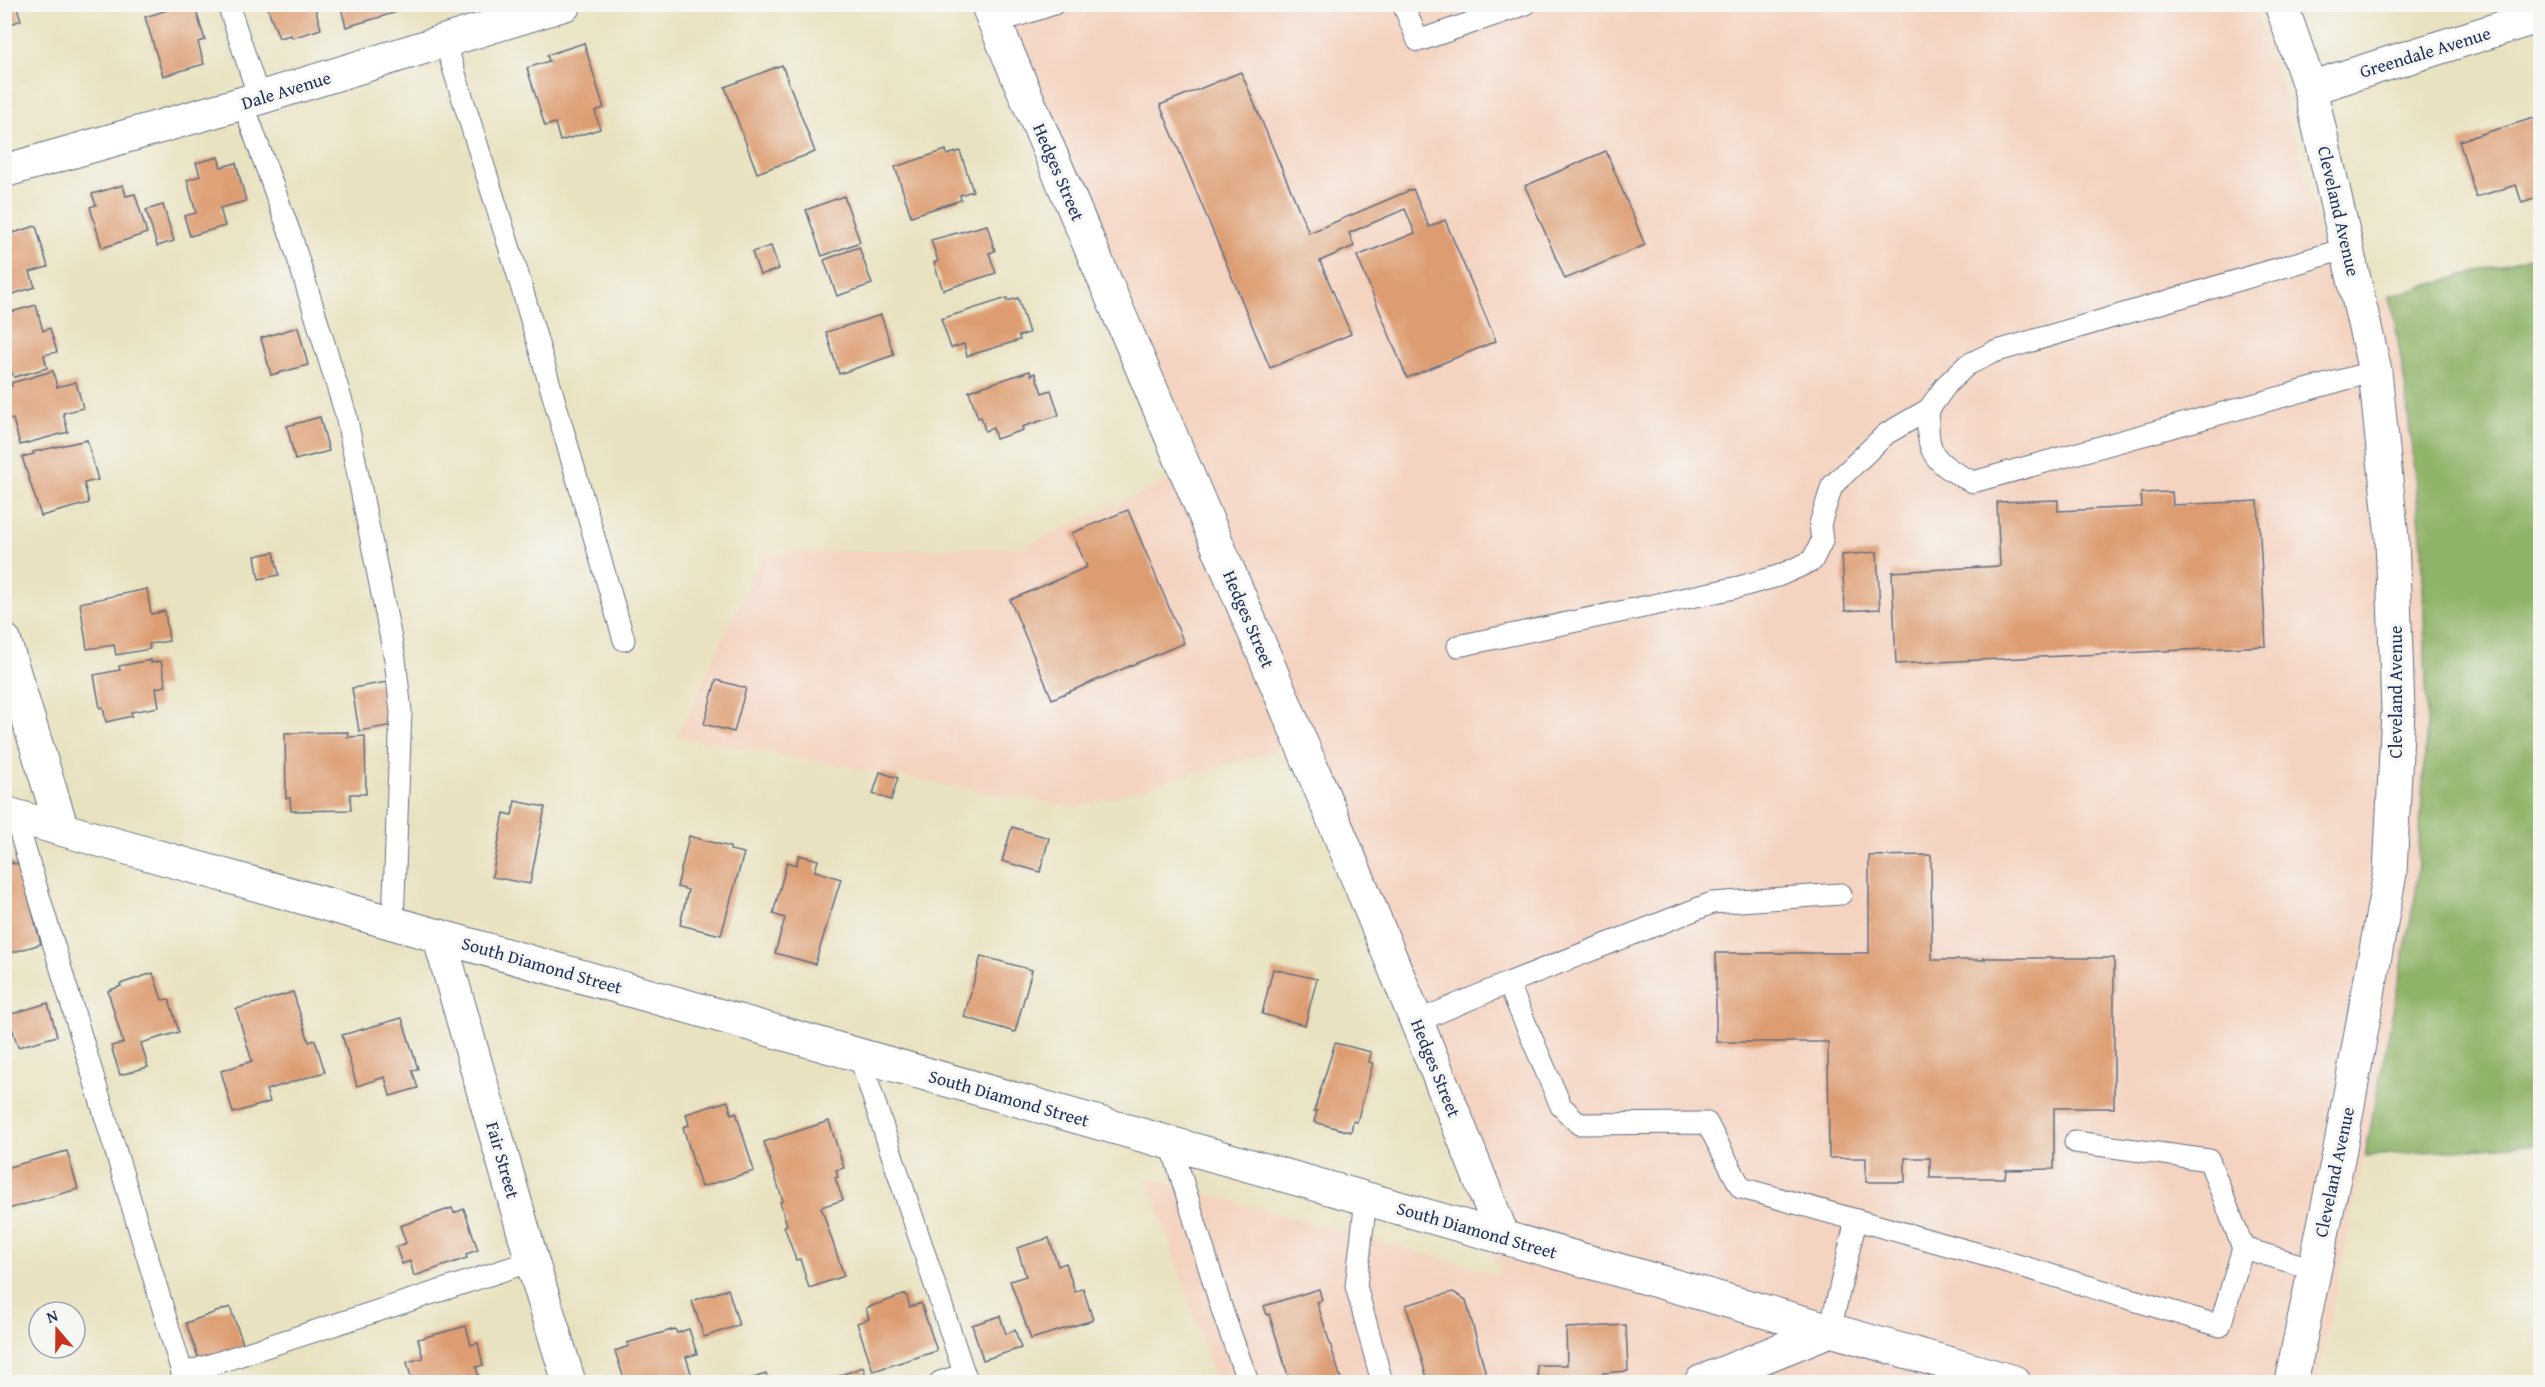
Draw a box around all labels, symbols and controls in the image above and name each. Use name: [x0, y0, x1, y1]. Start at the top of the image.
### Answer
street label: Greendale Avenue: [2356, 19, 2494, 85]
street label: Dale Avenue: [238, 64, 334, 116]
street label: Hedges Street: [1026, 119, 1092, 226]
street label: Cleveland Avenue: [2311, 143, 2367, 279]
street label: Hedges Street: [1216, 566, 1282, 673]
street label: Cleveland Avenue: [2382, 626, 2409, 758]
street label: South Diamond Street: [459, 929, 626, 1001]
street label: Hedges Street: [1404, 1015, 1468, 1122]
street label: South Diamond Street: [926, 1062, 1093, 1134]
street label: Cleveland Avenue: [2307, 1104, 2361, 1240]
street label: Fair Street: [479, 1119, 527, 1202]
street label: South Diamond Street: [1394, 1194, 1561, 1266]
north arrow: [27, 1300, 87, 1360]
text: N: [43, 1303, 61, 1329]

